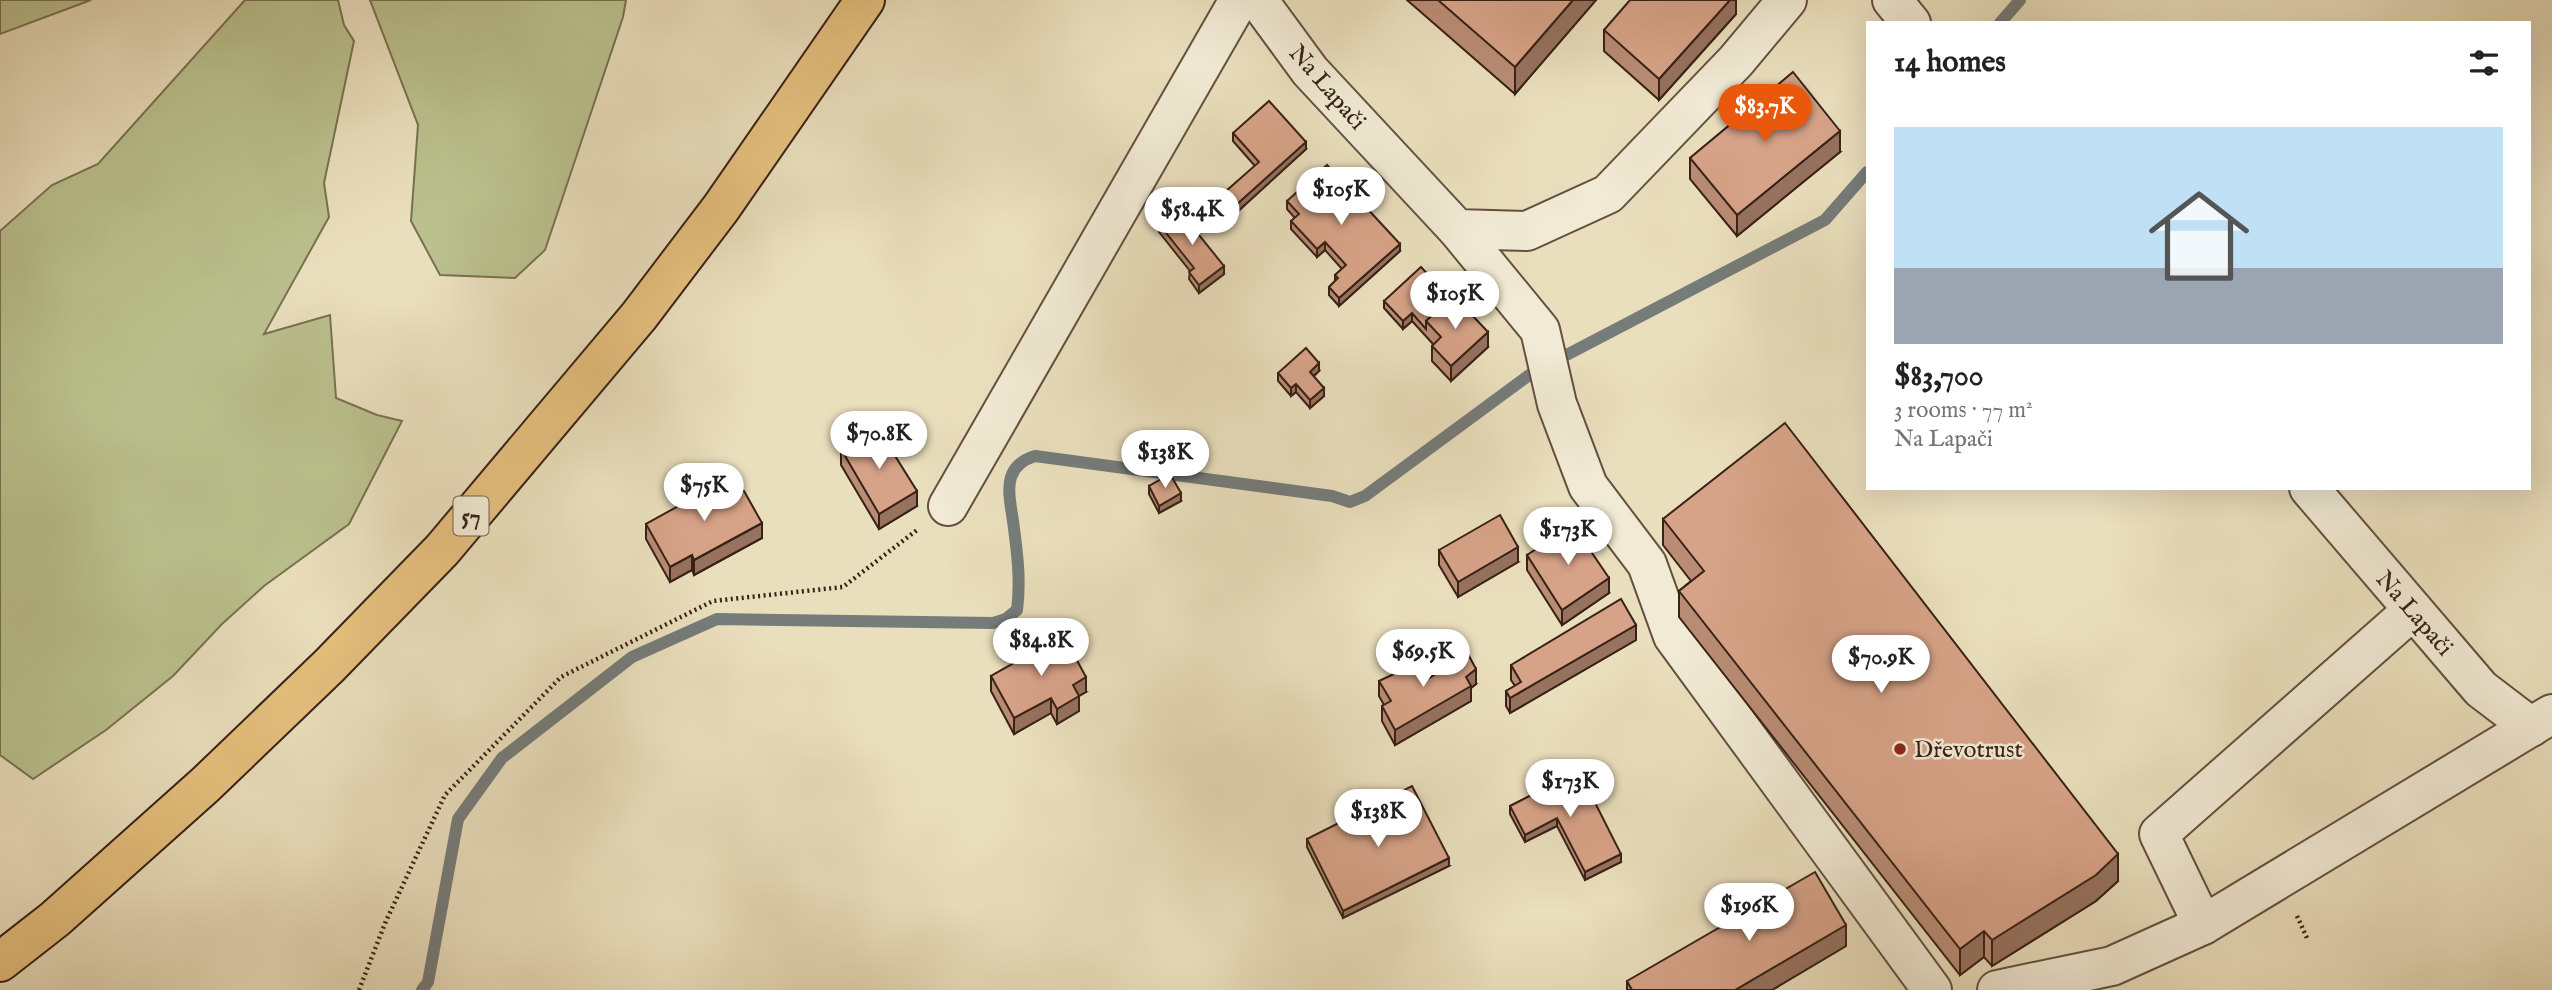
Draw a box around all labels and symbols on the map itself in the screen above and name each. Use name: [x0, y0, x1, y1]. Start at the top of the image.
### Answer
street label: Na Lapači: [1281, 39, 1372, 137]
pin: $83.7K: [1708, 85, 1822, 144]
pin: $105K: [1292, 168, 1390, 227]
pin: $58.4K: [1135, 188, 1249, 247]
pin: $105K: [1406, 272, 1504, 331]
pin: $70.8K: [822, 412, 936, 471]
pin: $138K: [1116, 430, 1214, 490]
pin: $75K: [663, 463, 745, 523]
road number: 57: [454, 496, 489, 536]
pin: $173K: [1519, 508, 1617, 567]
street label: Na Lapači: [2368, 565, 2459, 663]
pin: $84.8K: [984, 618, 1098, 678]
pin: $69.5K: [1366, 630, 1480, 689]
pin: $70.9K: [1824, 636, 1938, 695]
place label: Dřevotrust: [1914, 735, 2023, 766]
marker: Dřevotrust: [1892, 741, 1908, 757]
pin: $173K: [1521, 760, 1619, 819]
pin: $138K: [1329, 790, 1427, 849]
pin: $196K: [1700, 884, 1798, 943]

